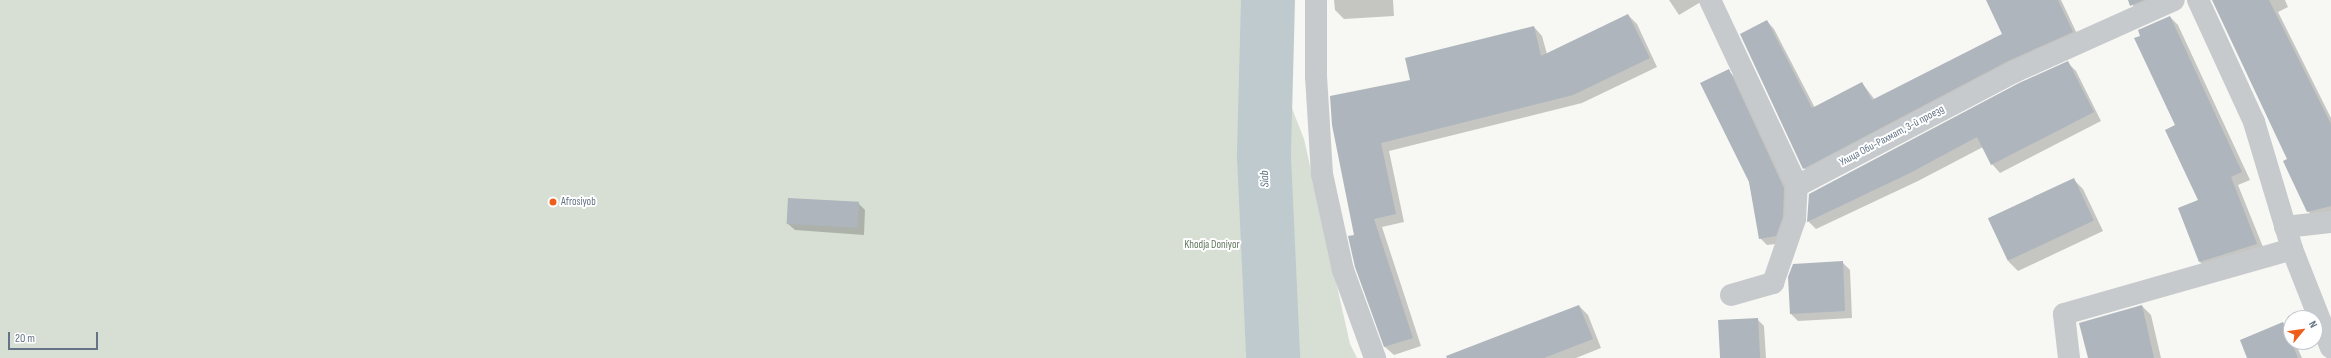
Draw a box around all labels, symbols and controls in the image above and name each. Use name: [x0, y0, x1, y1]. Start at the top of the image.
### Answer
street label: Улица Оби-Рахмат, 3-й проезд: [1837, 103, 1947, 169]
water label: Siab: [1258, 170, 1272, 188]
place label: Afrosiyob: [561, 195, 596, 209]
marker: Afrosiyob: [548, 197, 558, 207]
park label: Khodja Doniyor: [1184, 238, 1240, 252]
north arrow: [2283, 310, 2323, 350]
text: N: [2306, 319, 2320, 330]
scale bar: [10, 324, 100, 350]
text: 20 m: [15, 331, 35, 346]

